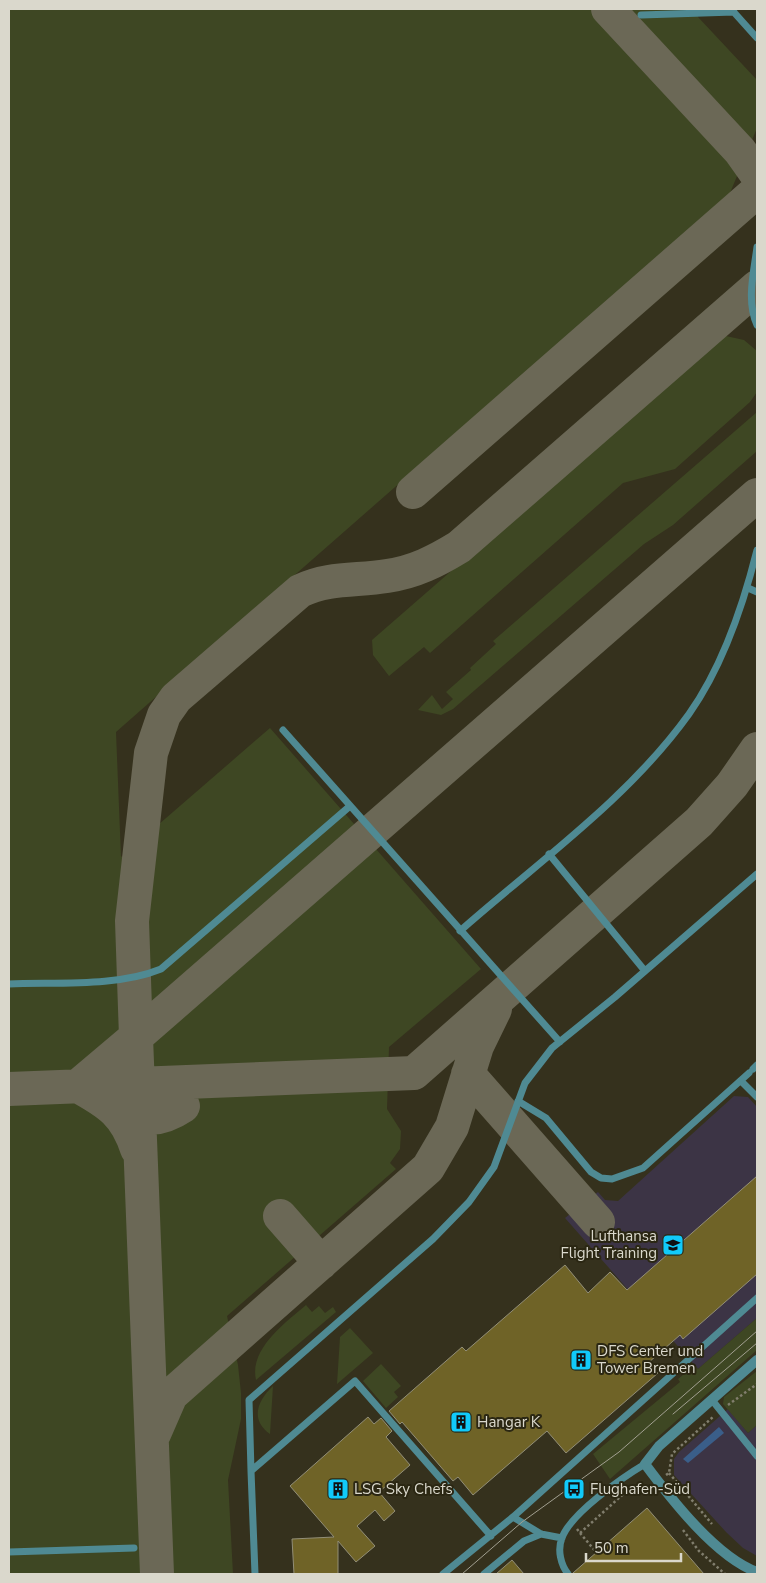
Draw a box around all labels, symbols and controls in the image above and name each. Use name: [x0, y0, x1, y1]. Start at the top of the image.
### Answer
place label: Lufthansa Flight Training: [561, 1226, 657, 1263]
school or university icon: Lufthansa Flight Training: [661, 1233, 685, 1257]
place label: DFS Center und Tower Bremen: [597, 1341, 703, 1378]
building icon: DFS Center und Tower Bremen: [569, 1348, 593, 1372]
building icon: Hangar K: [449, 1410, 473, 1434]
place label: Hangar K: [477, 1412, 541, 1432]
building icon: LSG Sky Chefs: [326, 1477, 350, 1501]
bus stop icon: Flughafen-Süd: [562, 1477, 586, 1501]
place label: LSG Sky Chefs: [354, 1479, 453, 1499]
place label: Flughafen-Süd: [590, 1479, 690, 1499]
scale bar: [586, 1530, 681, 1562]
text: 50 m: [594, 1538, 629, 1558]

